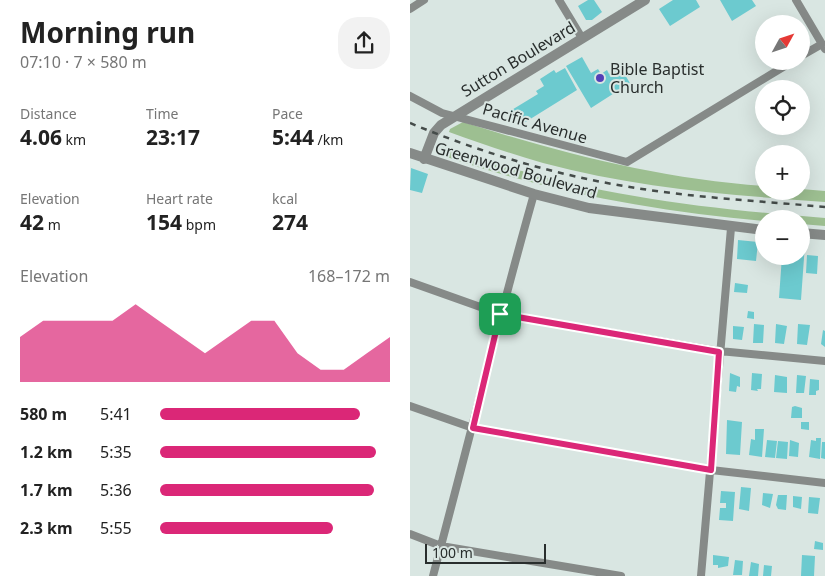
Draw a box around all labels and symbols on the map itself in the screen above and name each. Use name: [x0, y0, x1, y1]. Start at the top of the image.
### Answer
north arrow: [755, 15, 810, 70]
street label: Sutton Boulevard: [457, 16, 579, 102]
place label: Bible Baptist Church: [610, 58, 704, 98]
marker: Bible Baptist Church: [594, 72, 606, 84]
street label: Pacific Avenue: [480, 98, 590, 148]
street label: Greenwood Boulevard: [432, 136, 600, 204]
pin: [479, 293, 521, 335]
scale bar: [425, 541, 546, 564]

